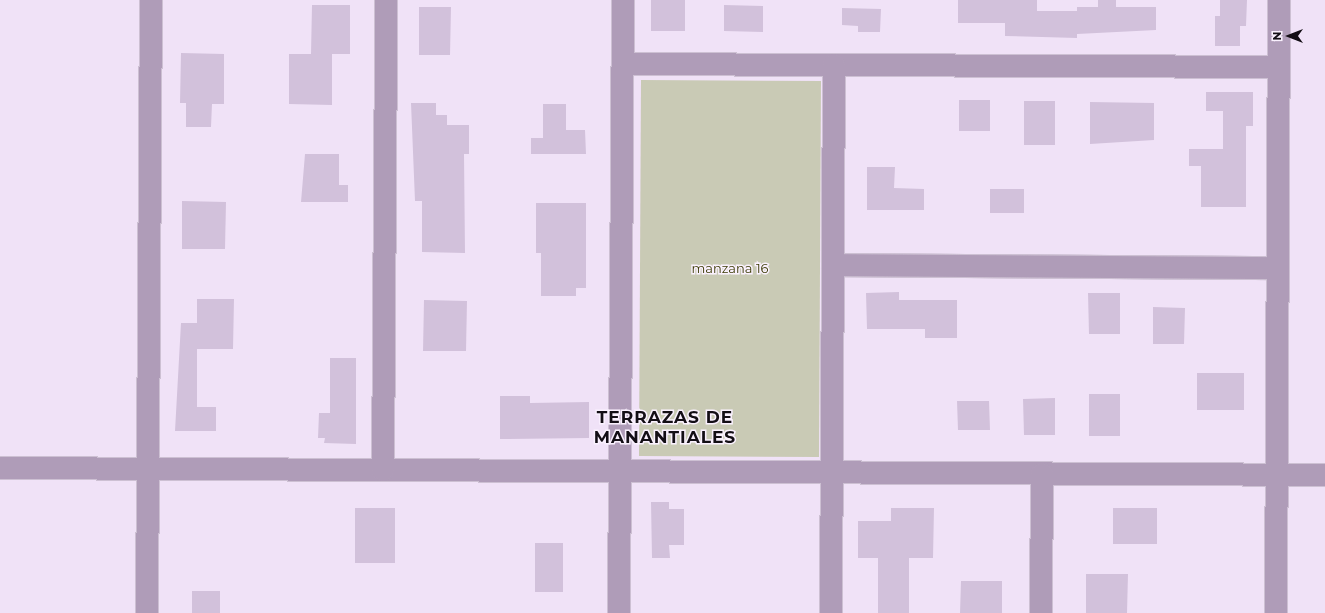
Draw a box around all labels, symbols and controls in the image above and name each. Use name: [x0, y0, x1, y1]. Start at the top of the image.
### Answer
north arrow: [1269, 16, 1309, 56]
text: N: [1270, 32, 1284, 40]
park label: manzana 16: [691, 260, 769, 276]
district label: TERRAZAS DE MANANTIALES: [594, 408, 736, 448]

